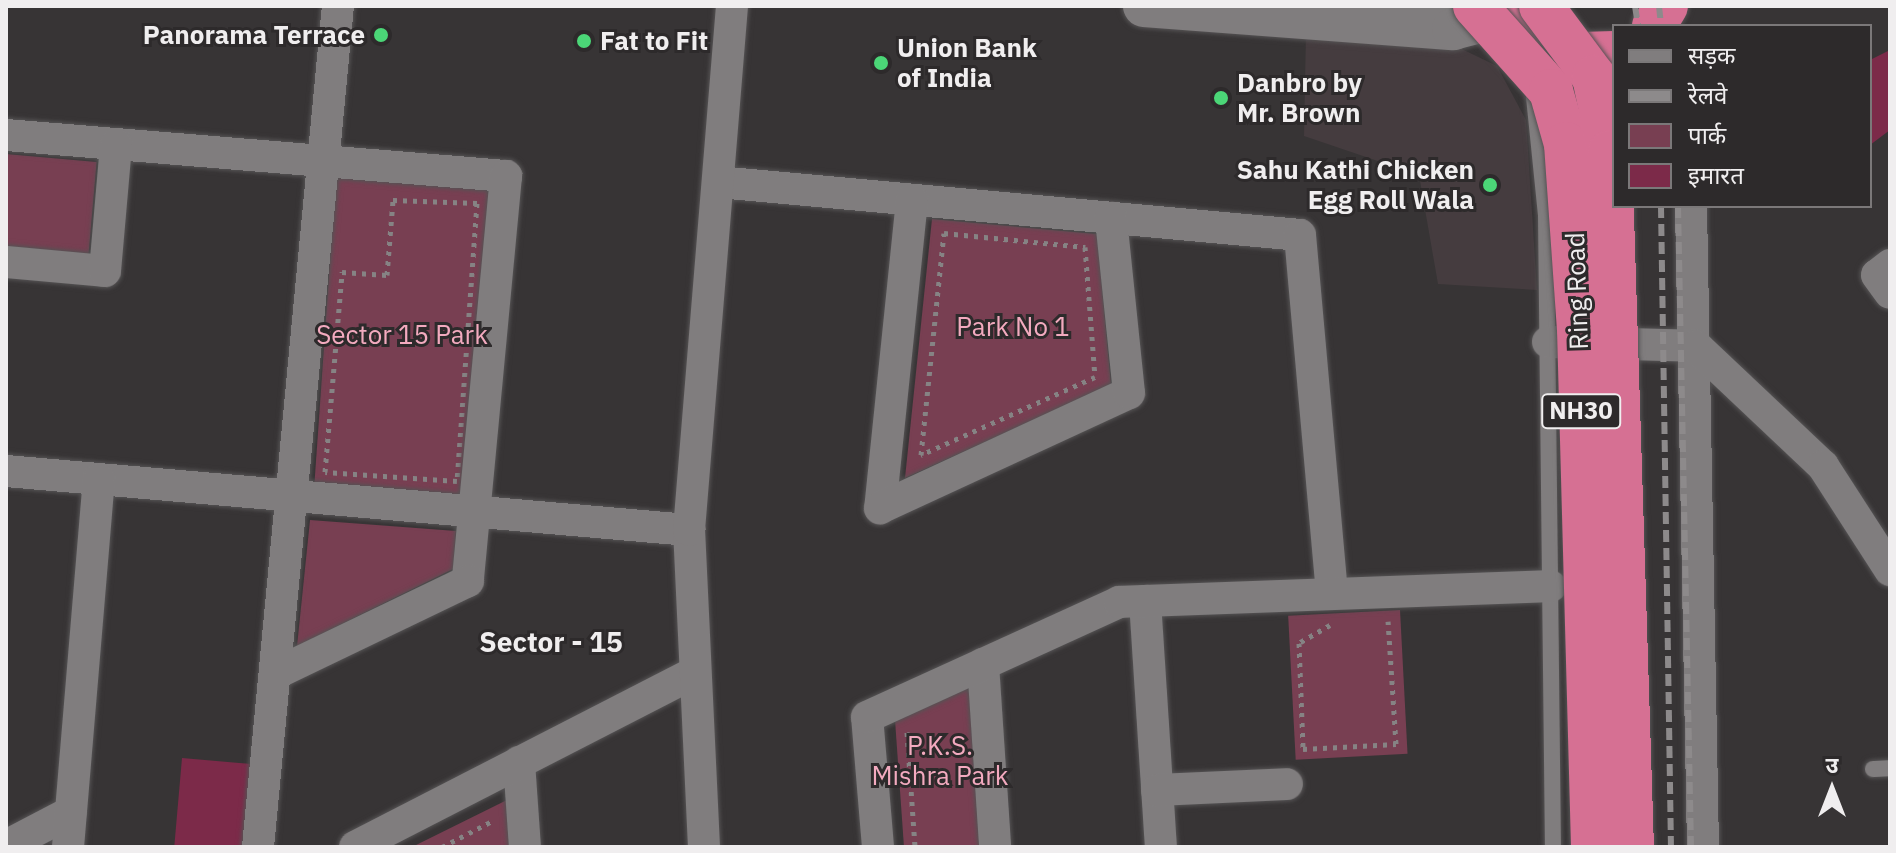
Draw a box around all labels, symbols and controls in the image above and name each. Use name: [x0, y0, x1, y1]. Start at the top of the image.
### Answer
place label: Panorama Terrace: [143, 19, 365, 51]
legend: [1612, 24, 1872, 208]
place label: Fat to Fit: [600, 25, 708, 57]
marker: Panorama Terrace: [372, 26, 390, 44]
marker: Fat to Fit: [575, 32, 593, 50]
place label: Union Bank of India: [897, 32, 1037, 94]
text: सड़क: [1688, 39, 1736, 71]
marker: Union Bank of India: [872, 54, 890, 72]
place label: Danbro by Mr. Brown: [1237, 67, 1362, 128]
text: रेलवे: [1688, 79, 1727, 111]
marker: Danbro by Mr. Brown: [1212, 89, 1230, 107]
text: पार्क: [1688, 119, 1726, 151]
place label: Sahu Kathi Chicken Egg Roll Wala: [1237, 154, 1474, 216]
text: इमारत: [1688, 159, 1744, 191]
marker: Sahu Kathi Chicken Egg Roll Wala: [1481, 176, 1499, 194]
street label: Ring Road: [1559, 232, 1595, 350]
park label: Park No 1: [956, 311, 1070, 343]
park label: Sector 15 Park: [316, 319, 488, 351]
road number: NH30: [1541, 391, 1621, 431]
district label: Sector - 15: [479, 625, 623, 659]
park label: P.K.S. Mishra Park: [871, 730, 1009, 792]
north arrow: [1792, 749, 1872, 829]
text: उ: [1826, 750, 1838, 779]

